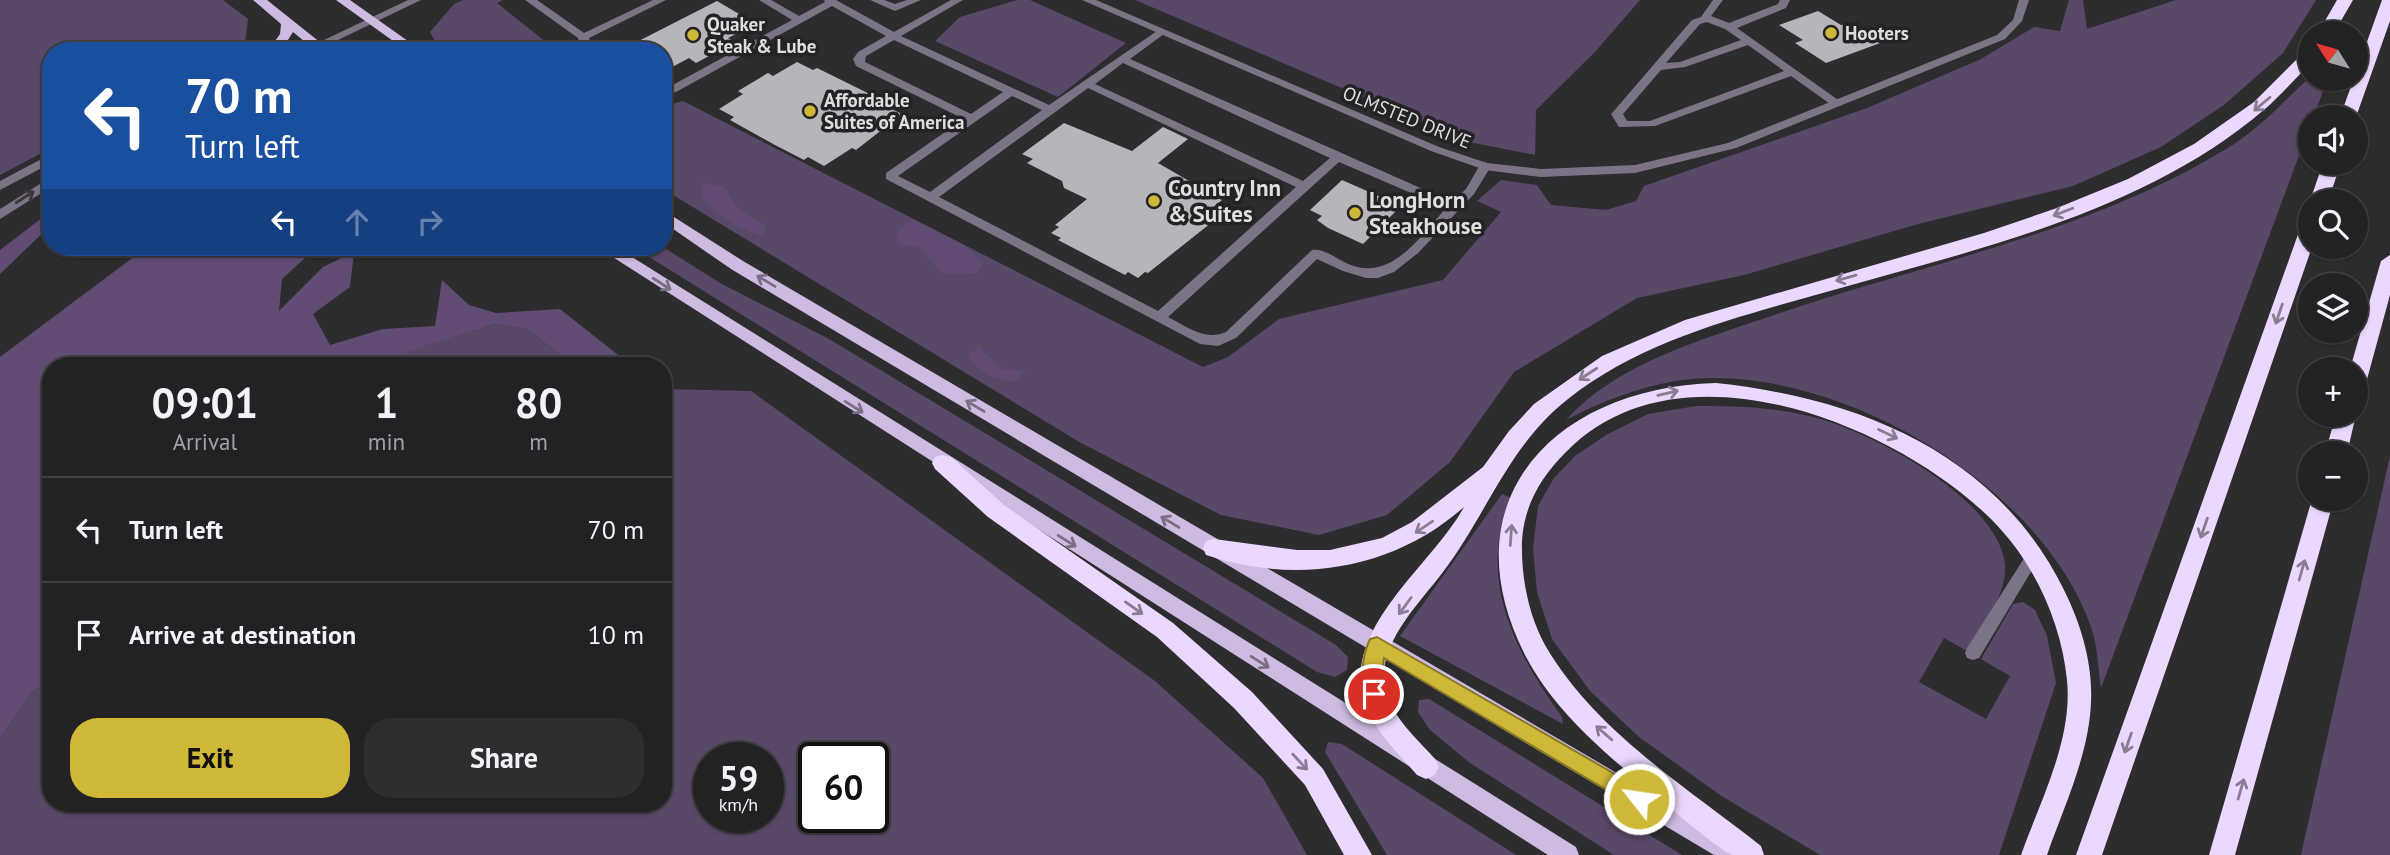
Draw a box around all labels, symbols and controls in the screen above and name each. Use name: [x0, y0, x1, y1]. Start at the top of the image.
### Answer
place label: Quaker Steak & Lube: [707, 12, 816, 58]
place label: Hooters: [1845, 21, 1909, 45]
north arrow: [2298, 21, 2368, 91]
map controls: [2298, 21, 2368, 511]
marker: Hooters: [1823, 25, 1839, 41]
marker: Quaker Steak & Lube: [685, 27, 701, 43]
text: 70 m: [185, 63, 292, 127]
icon: left: [70, 70, 161, 161]
street label: OLMSTED DRIVE: [1339, 80, 1475, 154]
place label: Affordable Suites of America: [824, 88, 964, 134]
one-way arrow: [2254, 96, 2272, 111]
marker: Affordable Suites of America: [802, 103, 818, 119]
button: sound: [2298, 105, 2368, 175]
text: Turn left: [185, 125, 300, 167]
place label: Country Inn & Suites: [1168, 173, 1281, 228]
place label: LongHorn Steakhouse: [1369, 185, 1482, 240]
button: search: [2298, 189, 2368, 259]
one-way arrow: [15, 190, 34, 205]
marker: Country Inn & Suites: [1146, 193, 1162, 209]
icon: left: [265, 203, 303, 241]
icon: ahead: [338, 203, 376, 241]
icon: right: [411, 203, 449, 241]
marker: LongHorn Steakhouse: [1347, 205, 1363, 221]
one-way arrow: [2053, 206, 2075, 219]
one-way arrow: [1835, 273, 1857, 286]
button: layers: [2298, 273, 2368, 343]
one-way arrow: [756, 274, 776, 288]
one-way arrow: [652, 277, 671, 291]
one-way arrow: [2272, 302, 2284, 324]
button: +: [2298, 357, 2368, 427]
one-way arrow: [1579, 367, 1598, 382]
text: 09:01: [152, 375, 258, 430]
text: 1: [375, 375, 398, 430]
text: 80: [515, 375, 562, 430]
one-way arrow: [1656, 386, 1678, 399]
one-way arrow: [844, 399, 863, 414]
one-way arrow: [965, 399, 985, 413]
text: Arrival: [173, 427, 237, 456]
text: min: [368, 427, 405, 456]
text: m: [529, 427, 548, 456]
one-way arrow: [1877, 427, 1898, 441]
button: −: [2298, 441, 2368, 511]
icon: left: [70, 511, 108, 549]
text: Turn left: [129, 513, 223, 546]
text: 70 m: [588, 513, 644, 546]
one-way arrow: [1161, 515, 1181, 529]
one-way arrow: [2197, 517, 2209, 539]
one-way arrow: [1415, 520, 1434, 534]
one-way arrow: [1505, 525, 1518, 547]
one-way arrow: [1057, 534, 1076, 549]
one-way arrow: [2297, 560, 2310, 582]
one-way arrow: [1398, 596, 1412, 615]
one-way arrow: [1124, 601, 1143, 615]
icon: arrive: [70, 616, 108, 654]
text: Arrive at destination: [129, 618, 356, 651]
text: 10 m: [588, 618, 644, 651]
one-way arrow: [1249, 656, 1269, 670]
pin: [1344, 664, 1404, 724]
icon: arrive: [1355, 675, 1393, 713]
button: Exit: [70, 718, 350, 798]
button: Share: [364, 718, 644, 798]
one-way arrow: [1595, 725, 1613, 741]
one-way arrow: [2121, 732, 2134, 754]
speed limit sign: 60: [798, 742, 889, 833]
one-way arrow: [1292, 753, 1308, 771]
text: 59: [719, 755, 758, 801]
position arrow: [1602, 762, 1676, 836]
one-way arrow: [2235, 779, 2248, 801]
text: km/h: [719, 793, 758, 816]

